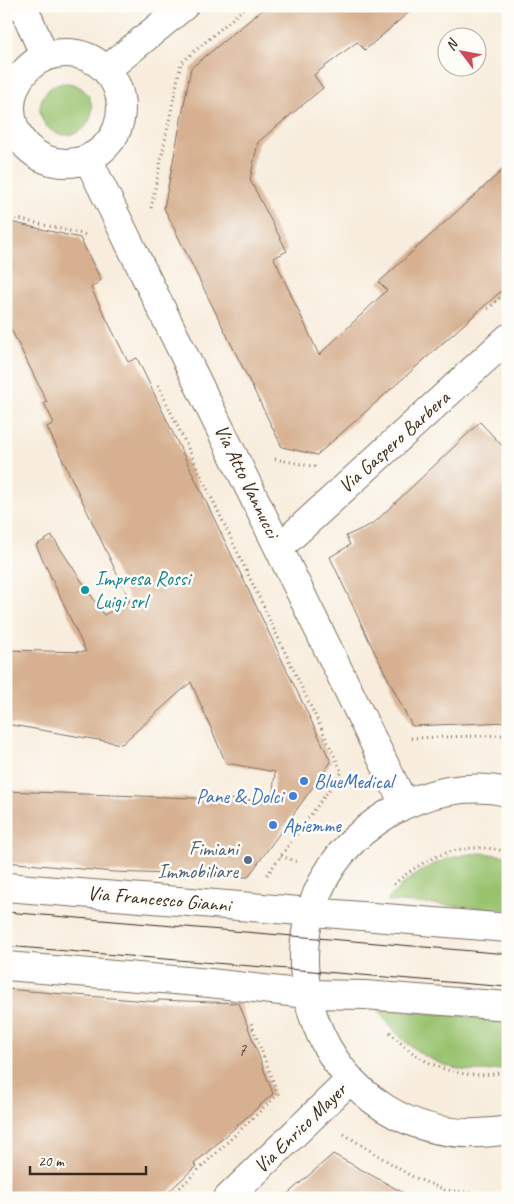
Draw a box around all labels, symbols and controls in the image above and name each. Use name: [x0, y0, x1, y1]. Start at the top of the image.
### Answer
north arrow: [436, 28, 486, 78]
text: N: [442, 35, 462, 54]
street label: Via Gaspero Barbera: [333, 384, 456, 498]
street label: Via Atto Vannucci: [209, 420, 286, 544]
place label: Impresa Rossi Luigi srl: [95, 566, 192, 614]
marker: Impresa Rossi Luigi srl: [79, 584, 91, 596]
place label: BlueMedical: [314, 769, 397, 794]
marker: BlueMedical: [298, 775, 310, 787]
place label: Pane & Dolci: [196, 784, 285, 809]
marker: Pane & Dolci: [287, 790, 299, 802]
place label: Apiemme: [283, 813, 342, 838]
marker: Apiemme: [267, 819, 279, 831]
place label: Fimiani Immobiliare: [158, 836, 240, 884]
marker: Fimiani Immobiliare: [242, 854, 254, 866]
street label: Via Francesco Gianni: [86, 880, 234, 918]
house number: 7: [238, 1039, 247, 1061]
street label: Via Enrico Mayer: [248, 1076, 353, 1178]
scale bar: [30, 1144, 146, 1176]
text: 20 m: [38, 1152, 65, 1171]

